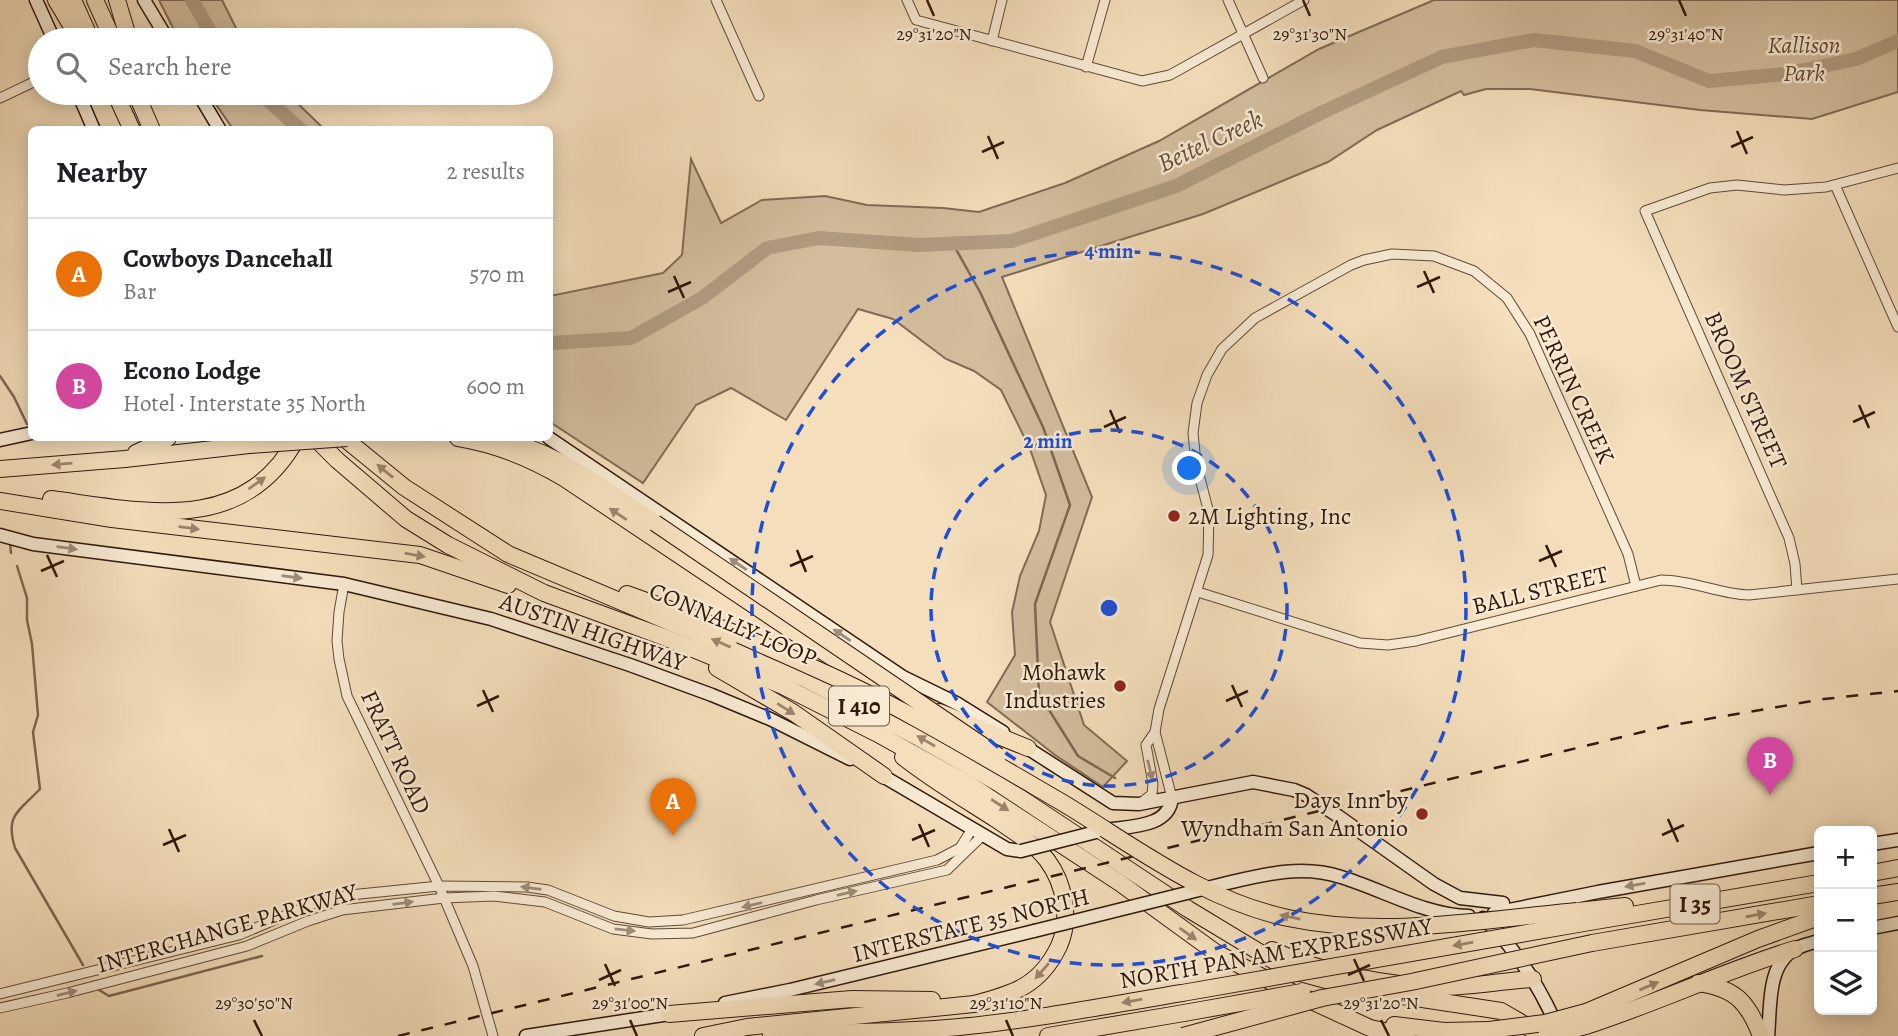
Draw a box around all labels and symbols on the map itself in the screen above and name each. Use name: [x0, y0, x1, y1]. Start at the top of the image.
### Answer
text: 29°31'20"N: [896, 22, 972, 46]
text: 29°31'30"N: [1273, 22, 1347, 46]
text: 29°31'40"N: [1648, 22, 1724, 46]
park label: Kallison Park: [1768, 29, 1841, 89]
water label: Beitel Creek: [1152, 101, 1268, 181]
text: 4 min: [1084, 237, 1134, 265]
street label: BROOM STREET: [1697, 306, 1795, 474]
street label: PERRIN CREEK: [1526, 309, 1622, 469]
text: 2 min: [1023, 427, 1073, 455]
your location: [1172, 451, 1206, 485]
one-way arrow: [51, 459, 73, 470]
one-way arrow: [376, 464, 394, 479]
one-way arrow: [248, 476, 266, 490]
place label: 2M Lighting, Inc: [1188, 500, 1351, 532]
one-way arrow: [609, 507, 627, 521]
marker: 2M Lighting, Inc: [1166, 508, 1182, 524]
one-way arrow: [178, 523, 200, 534]
one-way arrow: [56, 543, 78, 554]
one-way arrow: [404, 550, 426, 561]
one-way arrow: [729, 557, 747, 571]
street label: BALL STREET: [1469, 558, 1611, 622]
one-way arrow: [282, 572, 304, 583]
street label: CONNALLY LOOP: [644, 574, 822, 674]
street label: AUSTIN HIGHWAY: [495, 585, 691, 679]
centre of rings: [1097, 596, 1121, 620]
one-way arrow: [833, 628, 851, 642]
one-way arrow: [710, 638, 731, 649]
place label: Mohawk Industries: [1005, 656, 1106, 716]
marker: Mohawk Industries: [1112, 678, 1128, 694]
street label: FRATT ROAD: [353, 685, 439, 819]
road number: I 410: [829, 686, 889, 726]
one-way arrow: [776, 702, 796, 715]
one-way arrow: [916, 735, 935, 748]
pin: B: [1747, 737, 1793, 795]
one-way arrow: [1145, 759, 1156, 781]
pin: A: [650, 778, 696, 836]
place label: Days Inn by Wyndham San Antonio: [1180, 784, 1408, 844]
one-way arrow: [991, 798, 1010, 811]
marker: Days Inn by Wyndham San Antonio: [1414, 806, 1430, 822]
street label: INTERCHANGE PARKWAY: [93, 875, 362, 981]
street label: INTERSTATE 35 NORTH: [849, 880, 1093, 970]
one-way arrow: [1624, 880, 1646, 891]
one-way arrow: [520, 883, 542, 894]
road number: I 35: [1670, 884, 1720, 923]
one-way arrow: [836, 887, 858, 898]
one-way arrow: [393, 897, 415, 908]
one-way arrow: [740, 900, 762, 911]
one-way arrow: [1745, 909, 1767, 920]
street label: NORTH PAN AM EXPRESSWAY: [1117, 910, 1436, 996]
one-way arrow: [1279, 912, 1301, 923]
one-way arrow: [614, 925, 636, 936]
one-way arrow: [1179, 927, 1197, 941]
one-way arrow: [1451, 939, 1473, 950]
one-way arrow: [1035, 962, 1051, 979]
one-way arrow: [814, 976, 836, 987]
one-way arrow: [1639, 980, 1659, 992]
one-way arrow: [56, 987, 78, 998]
text: 29°30'50"N: [215, 991, 293, 1015]
text: 29°31'00"N: [592, 991, 668, 1015]
text: 29°31'10"N: [969, 991, 1043, 1015]
text: 29°31'20"N: [1343, 991, 1419, 1015]
one-way arrow: [1121, 996, 1143, 1007]

